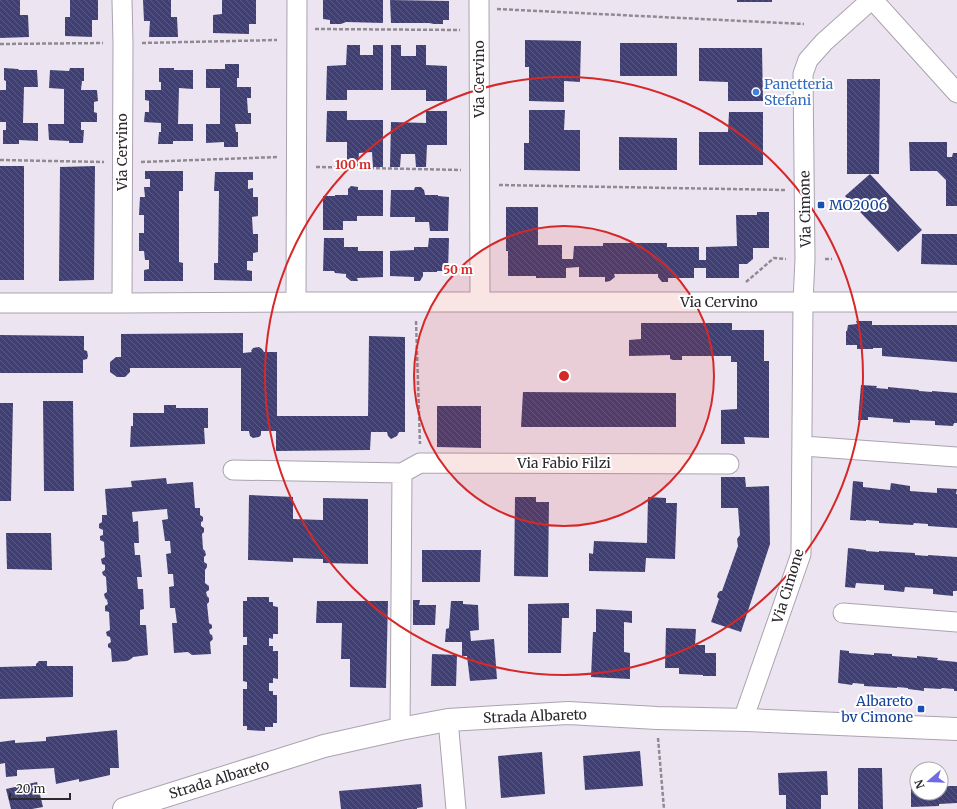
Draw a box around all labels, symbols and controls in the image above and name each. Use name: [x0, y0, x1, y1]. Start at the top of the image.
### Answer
street label: Via Cervino: [470, 40, 488, 119]
place label: Panetteria Stefani: [764, 75, 834, 109]
marker: Panetteria Stefani: [751, 87, 761, 97]
street label: Via Cervino: [113, 113, 131, 192]
text: 100 m: [335, 157, 371, 172]
street label: Via Cimone: [795, 170, 815, 249]
place label: MO2006: [829, 196, 887, 214]
marker: MO2006: [816, 200, 826, 210]
text: 50 m: [443, 262, 473, 277]
street label: Via Cervino: [679, 293, 758, 311]
centre of rings: [557, 369, 571, 383]
street label: Via Fabio Filzi: [516, 454, 611, 472]
street label: Via Cimone: [768, 547, 808, 626]
place label: Albareto bv Cimone: [840, 692, 913, 726]
marker: Albareto bv Cimone: [916, 704, 926, 714]
street label: Strada Albareto: [483, 705, 587, 727]
street label: Strada Albareto: [167, 755, 271, 803]
north arrow: [909, 761, 949, 801]
scale bar: [10, 775, 70, 801]
text: N: [911, 778, 928, 791]
text: 20 m: [16, 781, 45, 796]

